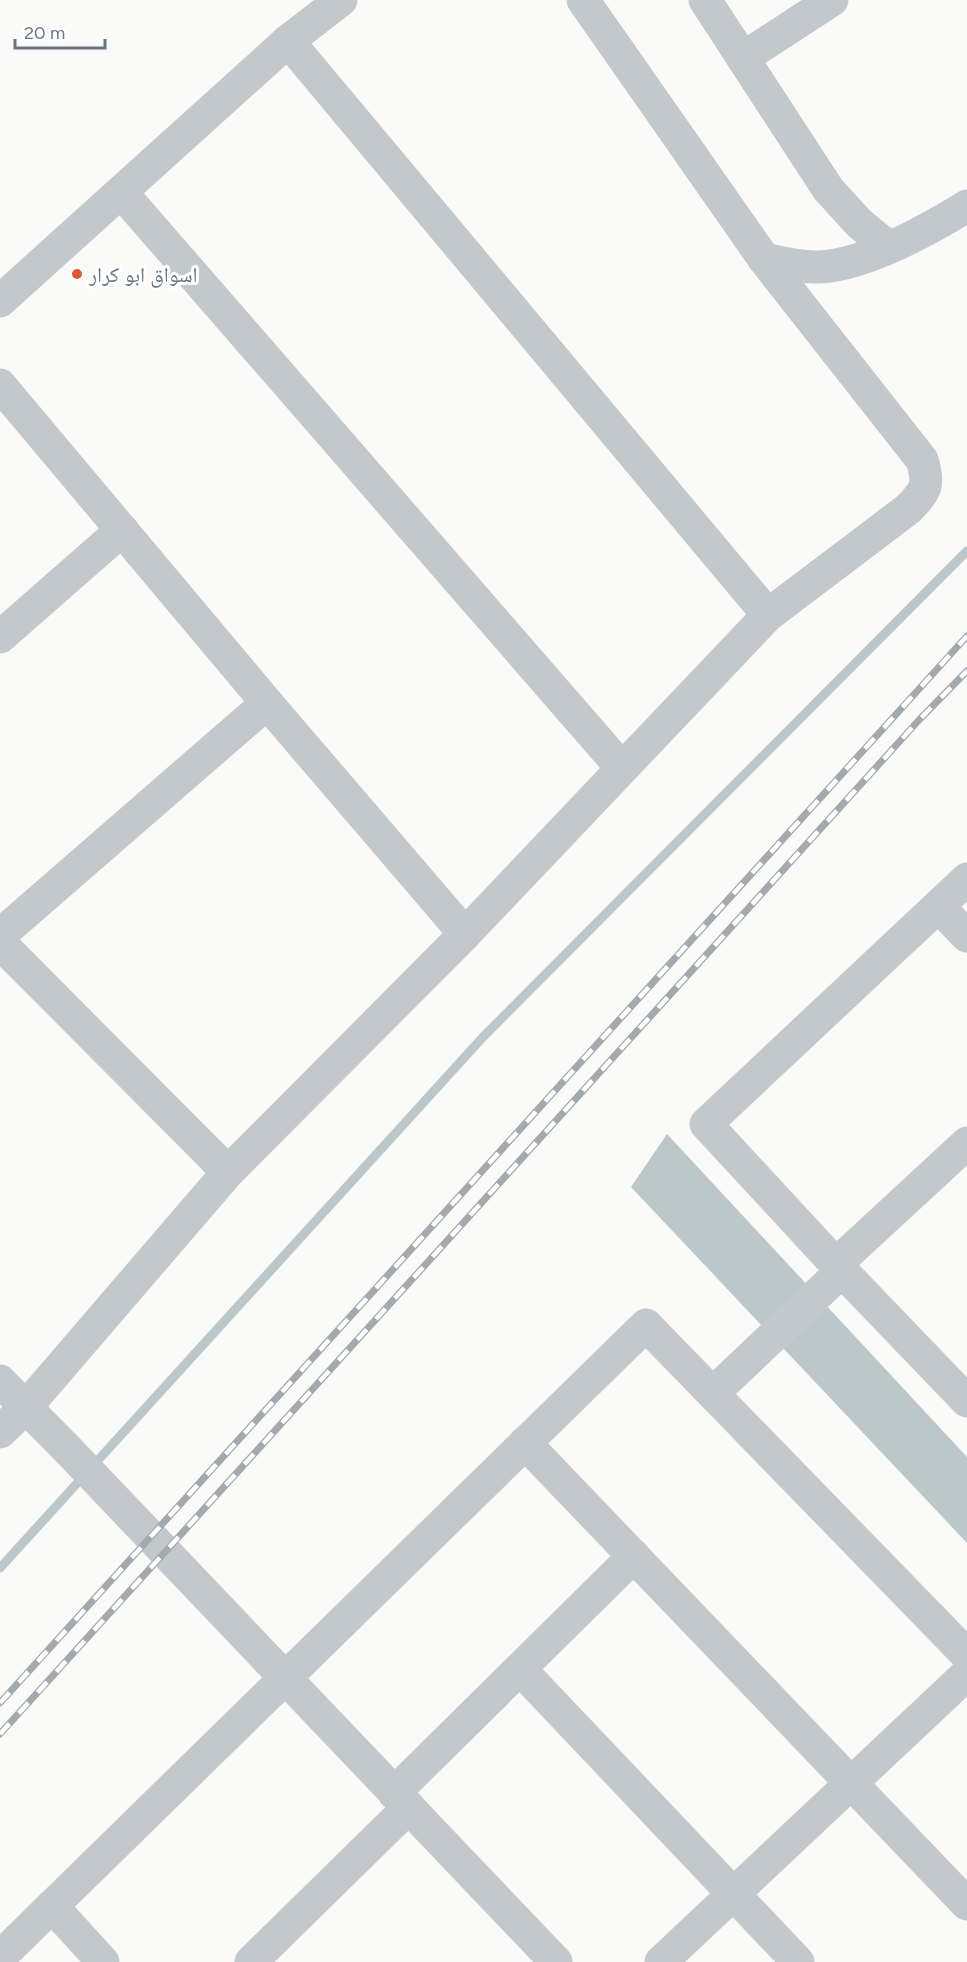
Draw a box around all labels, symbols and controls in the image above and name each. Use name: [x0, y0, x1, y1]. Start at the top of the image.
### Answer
scale bar: [15, 12, 105, 50]
text: 20 m: [24, 22, 65, 44]
place label: اسواق ابو كرار: [88, 262, 198, 288]
marker: اسواق ابو كرار: [70, 267, 84, 281]

